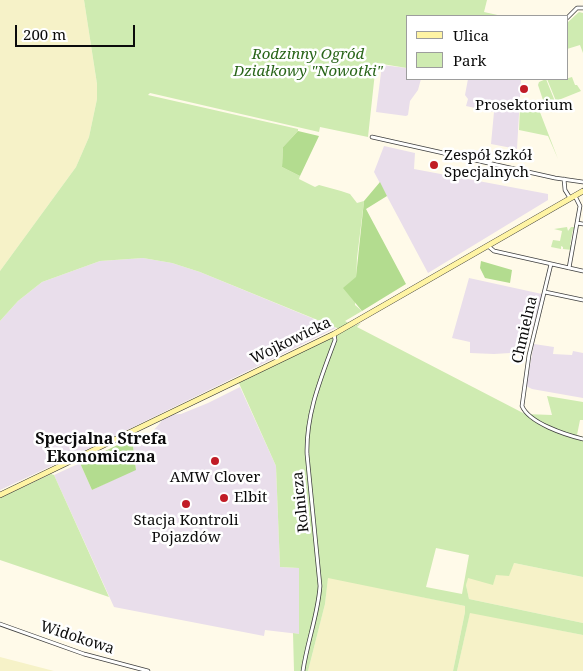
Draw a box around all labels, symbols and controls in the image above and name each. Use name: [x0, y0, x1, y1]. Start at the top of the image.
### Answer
scale bar: [18, 15, 138, 47]
legend: [406, 15, 568, 80]
text: 200 m: [23, 24, 66, 44]
text: Ulica: [453, 25, 489, 45]
park label: Rodzinny Ogród Działkowy "Nowotki": [233, 46, 383, 81]
text: Park: [453, 50, 486, 70]
marker: Prosektorium: [518, 83, 530, 95]
place label: Prosektorium: [475, 97, 573, 115]
place label: Zespół Szkół Specjalnych: [444, 147, 532, 182]
marker: Zespół Szkół Specjalnych: [428, 159, 440, 171]
street label: Chmielna: [509, 295, 541, 365]
street label: Wojkowicka: [248, 314, 334, 368]
district label: Specjalna Strefa Ekonomiczna: [35, 429, 167, 467]
marker: AMW Clover: [209, 455, 221, 467]
place label: AMW Clover: [170, 469, 260, 487]
street label: Rolnicza: [289, 471, 313, 533]
place label: Elbit: [234, 489, 267, 507]
marker: Elbit: [218, 492, 230, 504]
marker: Stacja Kontroli Pojazdów: [180, 498, 192, 510]
place label: Stacja Kontroli Pojazdów: [133, 512, 239, 547]
street label: Widokowa: [38, 618, 116, 658]

